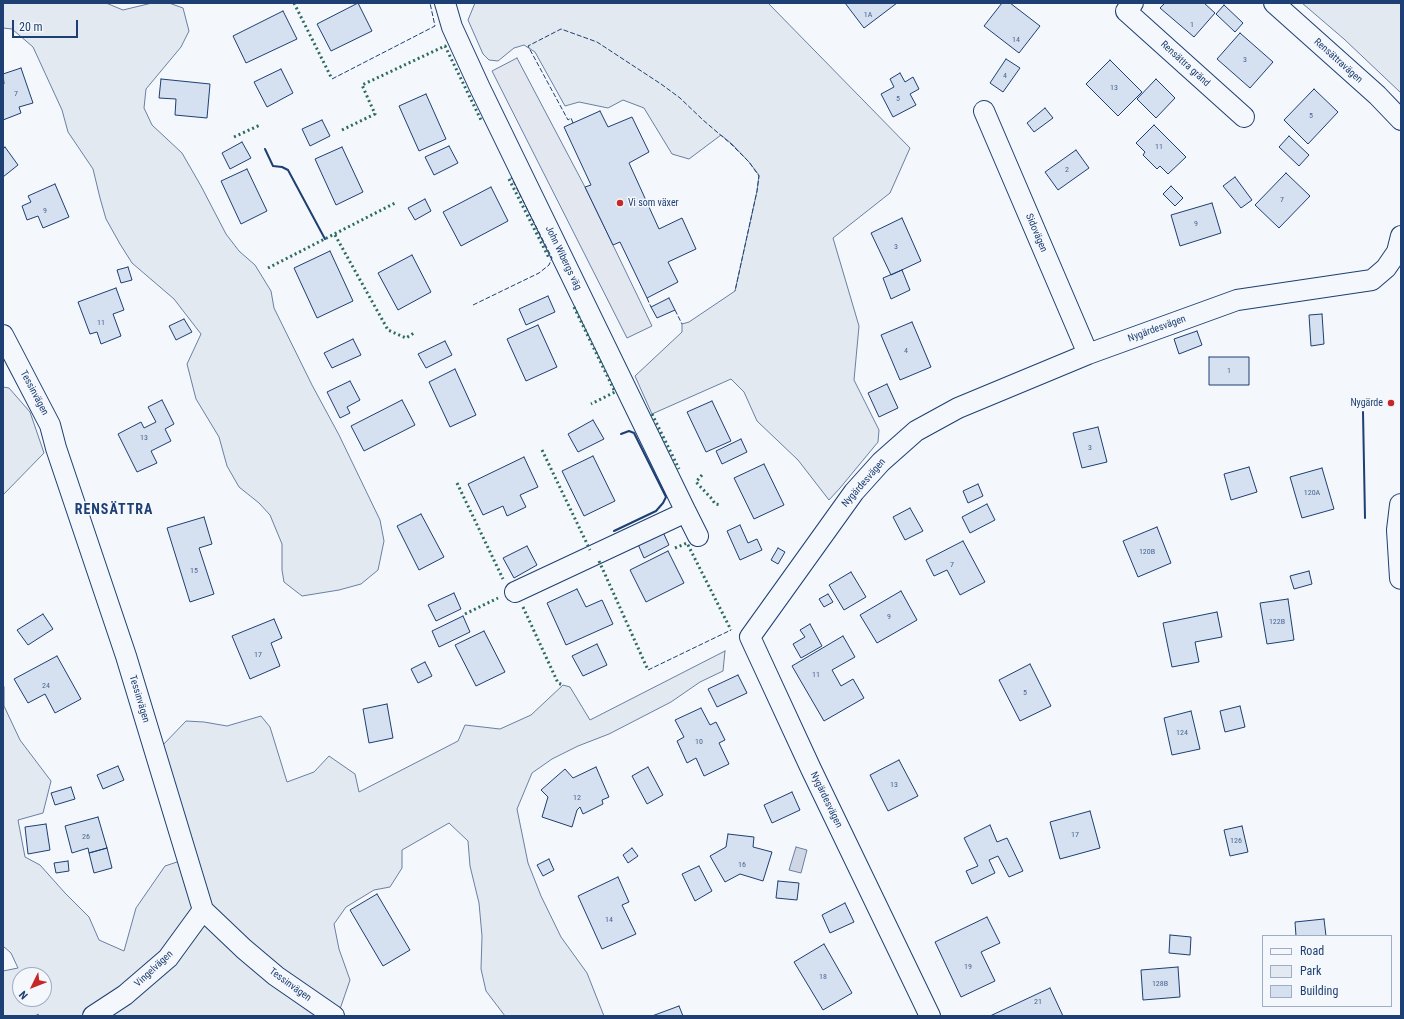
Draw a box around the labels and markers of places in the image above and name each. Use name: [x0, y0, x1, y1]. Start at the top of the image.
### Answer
place label: Vi som växer: [628, 197, 679, 209]
marker: Vi som växer: [615, 198, 625, 208]
place label: Nygärde: [1350, 397, 1383, 409]
marker: Nygärde: [1386, 398, 1396, 408]

